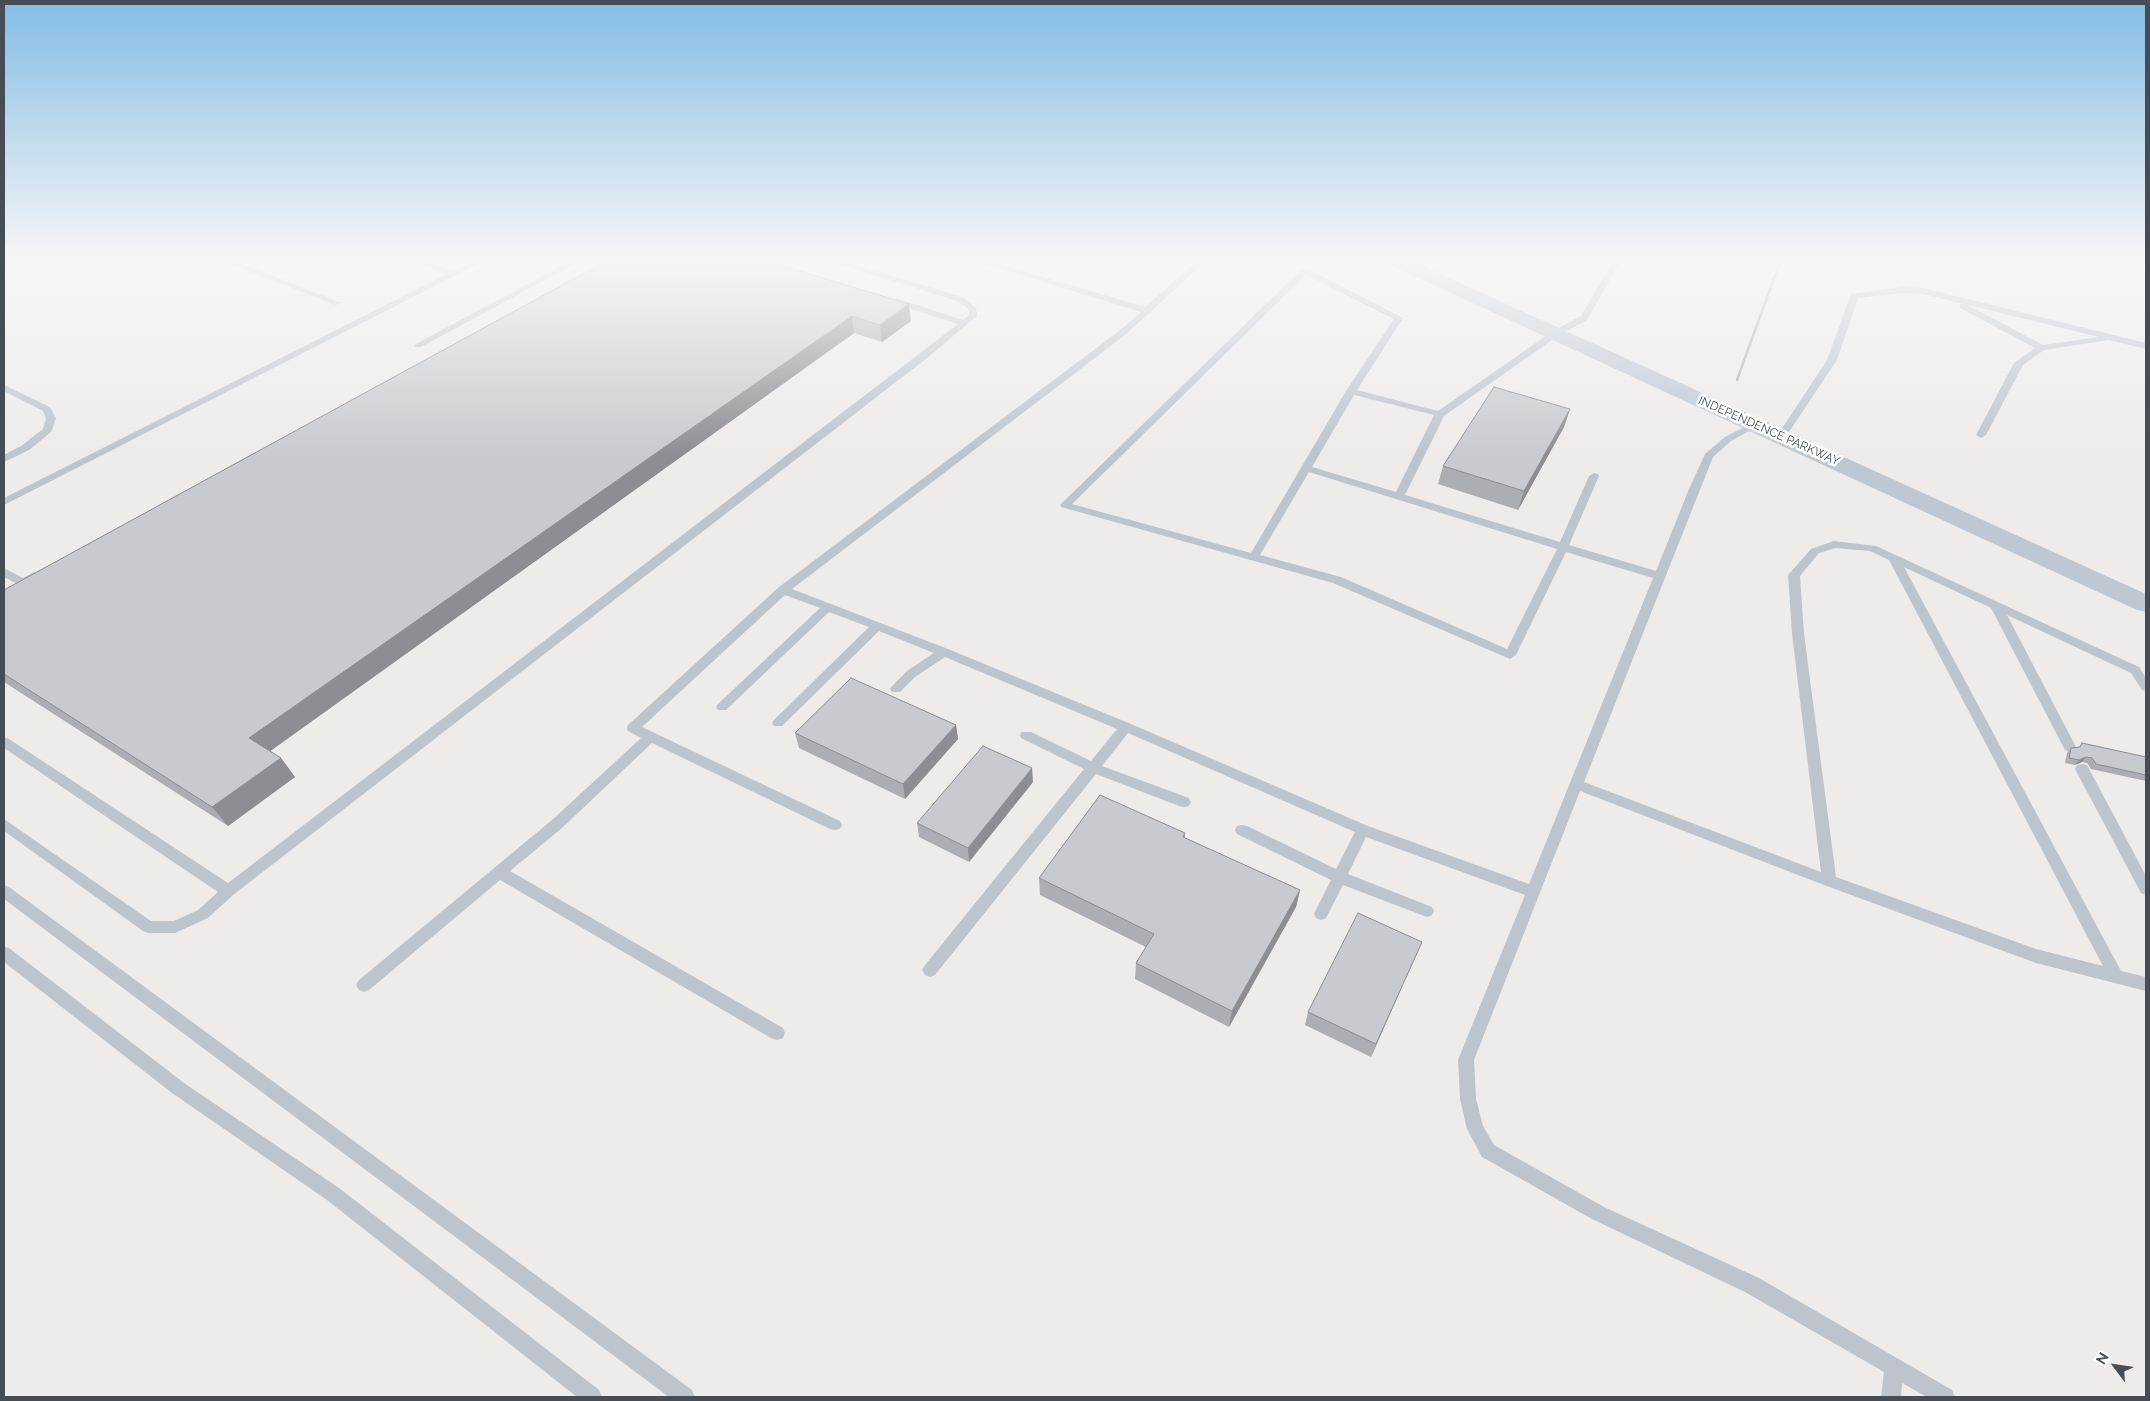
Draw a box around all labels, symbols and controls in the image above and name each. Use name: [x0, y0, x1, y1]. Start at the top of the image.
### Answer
street label: INDEPENDENCE PARKWAY: [1696, 393, 1842, 469]
north arrow: [2090, 1341, 2140, 1391]
text: N: [2093, 1350, 2112, 1367]

